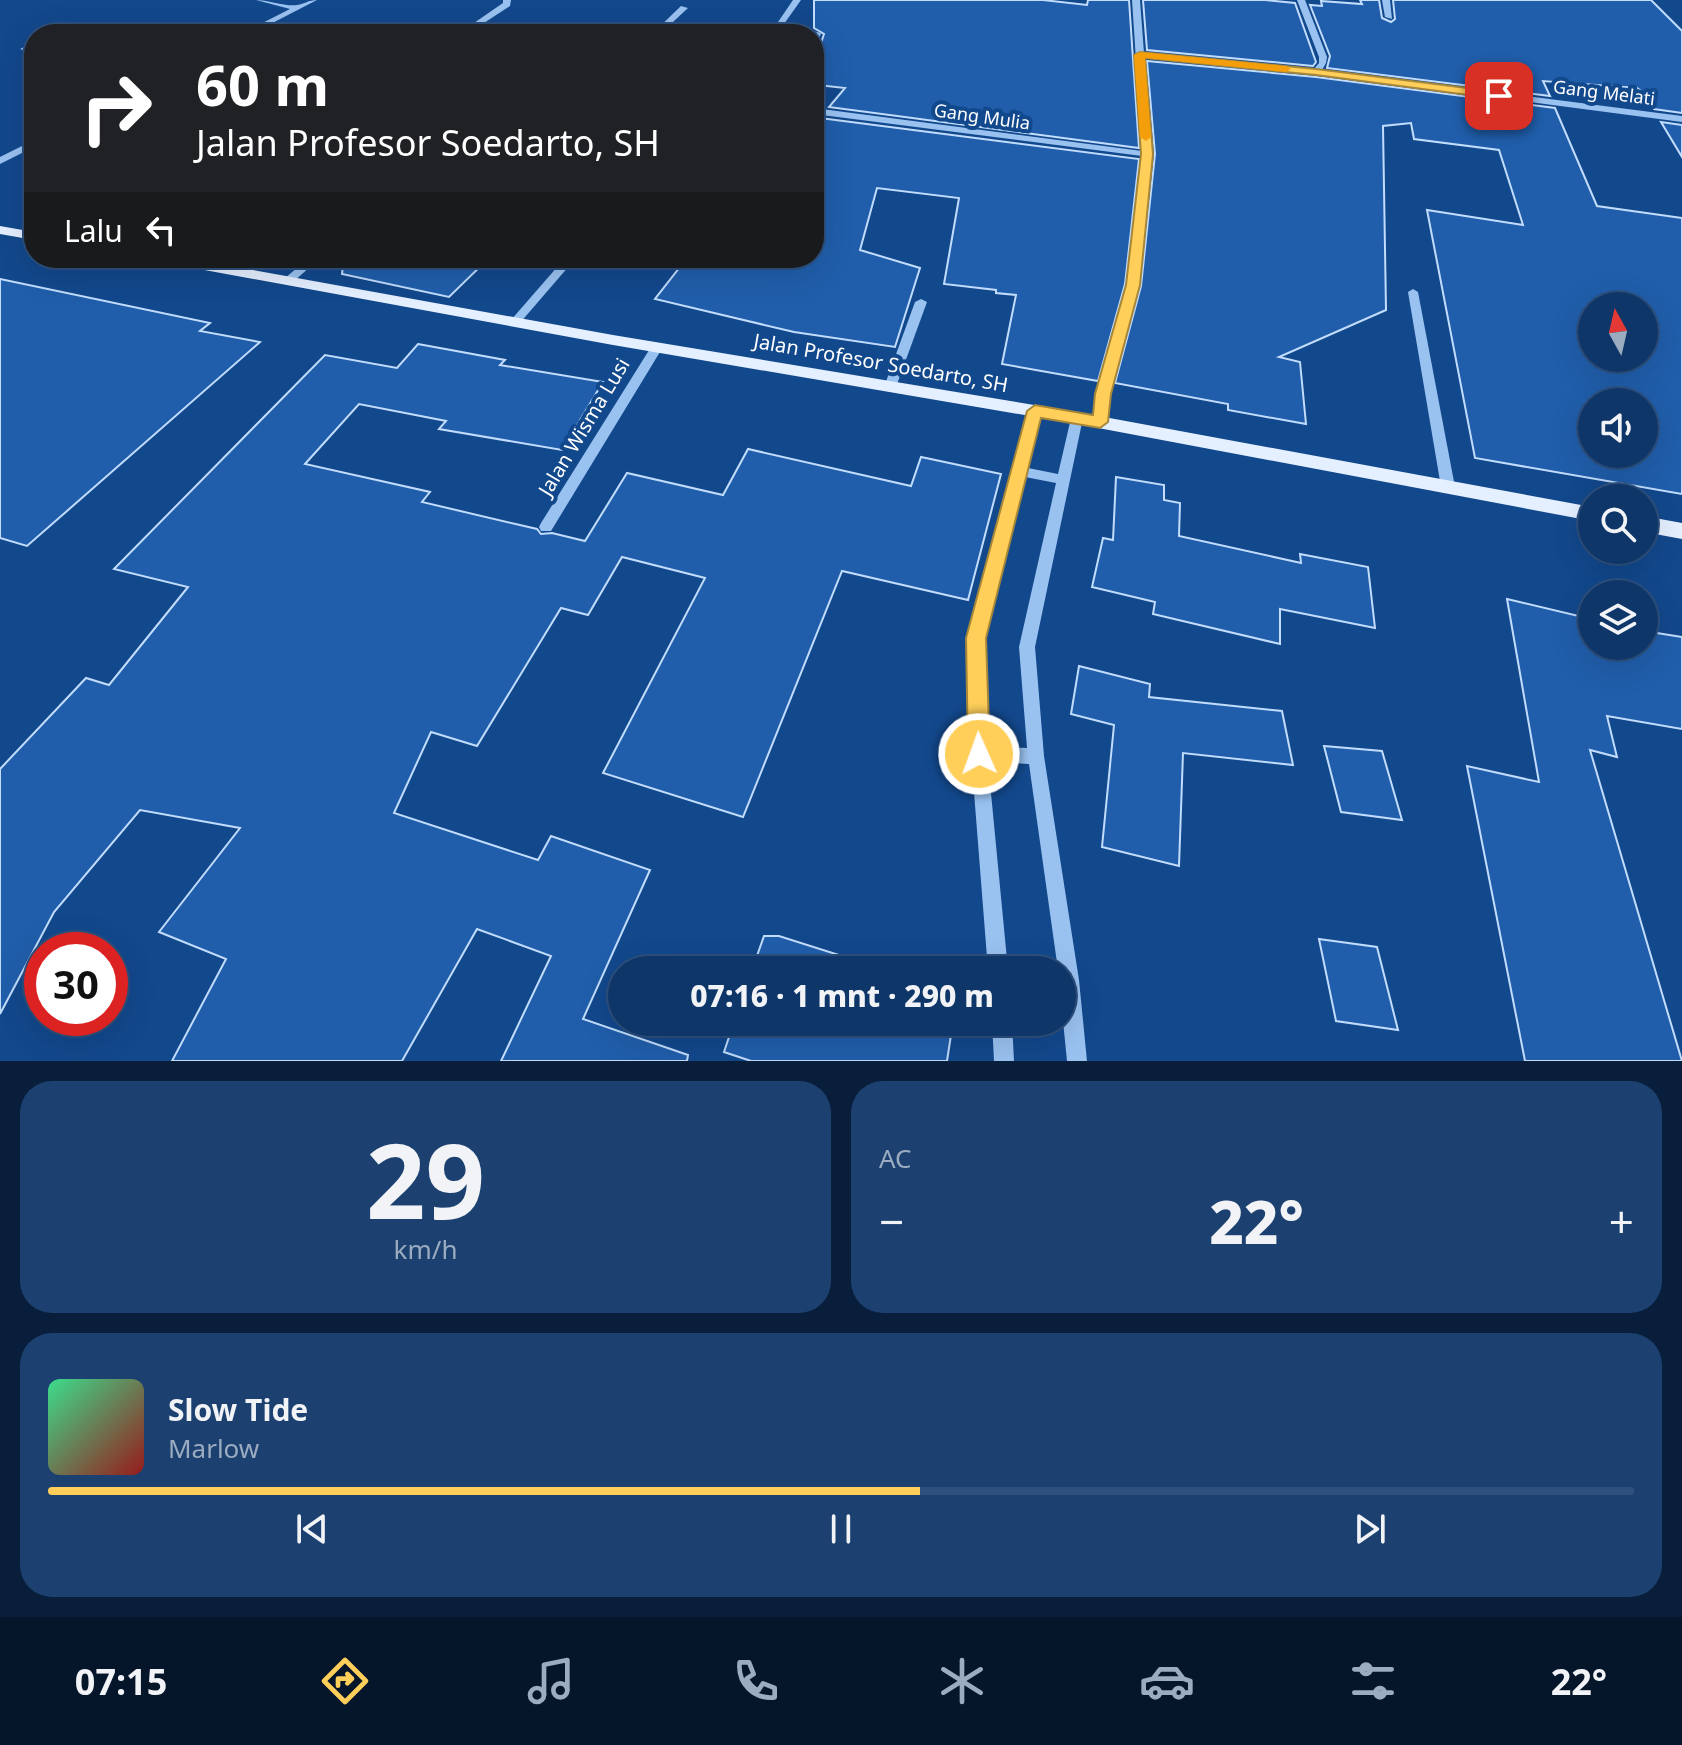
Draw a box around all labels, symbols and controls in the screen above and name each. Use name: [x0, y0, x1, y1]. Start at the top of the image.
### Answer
text: 60 m: [196, 46, 329, 122]
icon: right: [64, 56, 168, 160]
pin: [1465, 62, 1533, 130]
icon: arrive: [1477, 74, 1521, 118]
street label: Gang Melati: [1552, 74, 1656, 110]
street label: Gang Mulia: [932, 97, 1032, 135]
text: Jalan Profesor Soedarto, SH: [196, 118, 660, 167]
icon: left: [139, 208, 183, 252]
text: Lalu: [64, 210, 123, 251]
north arrow: [1578, 292, 1658, 372]
map controls: [1578, 292, 1658, 660]
street label: Jalan Profesor Soedarto, SH: [750, 326, 1010, 398]
street label: Jalan Wisma Lusi: [531, 353, 635, 503]
button: sound: [1578, 388, 1658, 468]
button: search: [1578, 484, 1658, 564]
button: layers: [1578, 580, 1658, 660]
position arrow: [937, 712, 1021, 796]
speed limit sign: 30: [24, 932, 128, 1036]
text: 07:16 · 1 mnt · 290 m: [690, 975, 994, 1016]
text: 29: [366, 1108, 485, 1249]
text: AC: [879, 1140, 912, 1176]
text: 22°: [1209, 1180, 1304, 1262]
text: −: [879, 1191, 904, 1251]
text: +: [1609, 1191, 1634, 1251]
text: km/h: [394, 1231, 457, 1267]
text: Slow Tide: [168, 1389, 308, 1430]
text: Marlow: [168, 1430, 259, 1466]
icon: previous: [290, 1507, 334, 1551]
icon: pause: [819, 1507, 863, 1551]
icon: next: [1348, 1507, 1392, 1551]
icon: directions: [317, 1653, 373, 1709]
icon: music: [523, 1653, 579, 1709]
icon: phone: [728, 1653, 784, 1709]
icon: climate: [934, 1653, 990, 1709]
icon: car: [1139, 1653, 1195, 1709]
icon: filters: [1345, 1653, 1401, 1709]
text: 07:15: [75, 1657, 167, 1706]
text: 22°: [1551, 1657, 1607, 1706]

